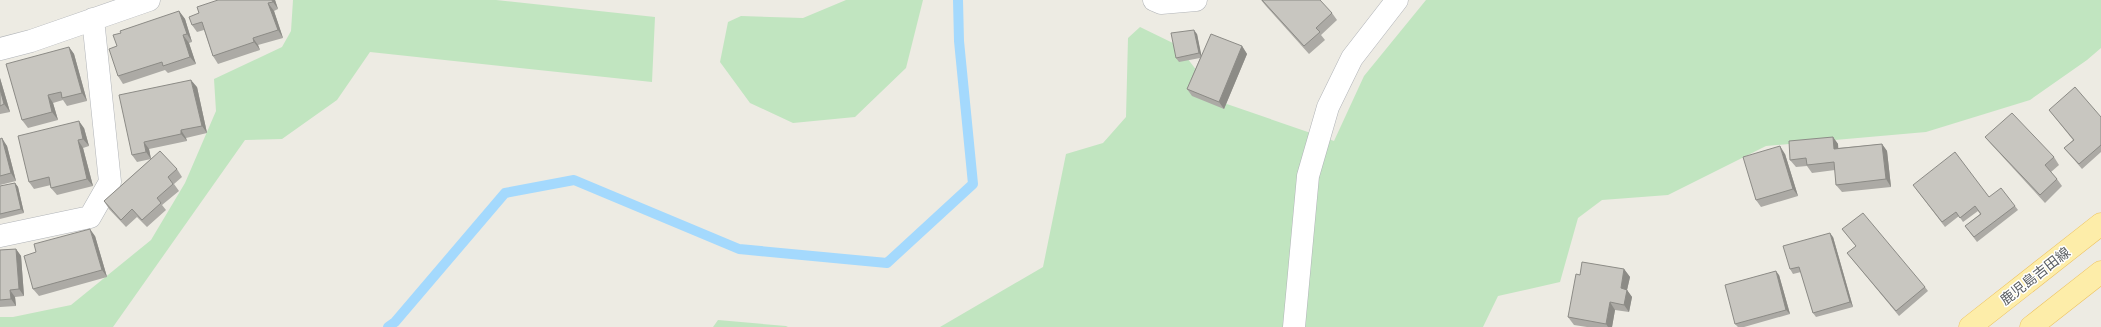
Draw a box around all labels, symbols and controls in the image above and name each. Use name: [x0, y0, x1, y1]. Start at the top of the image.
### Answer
street label: 鹿児島吉田線: [1996, 242, 2074, 310]

